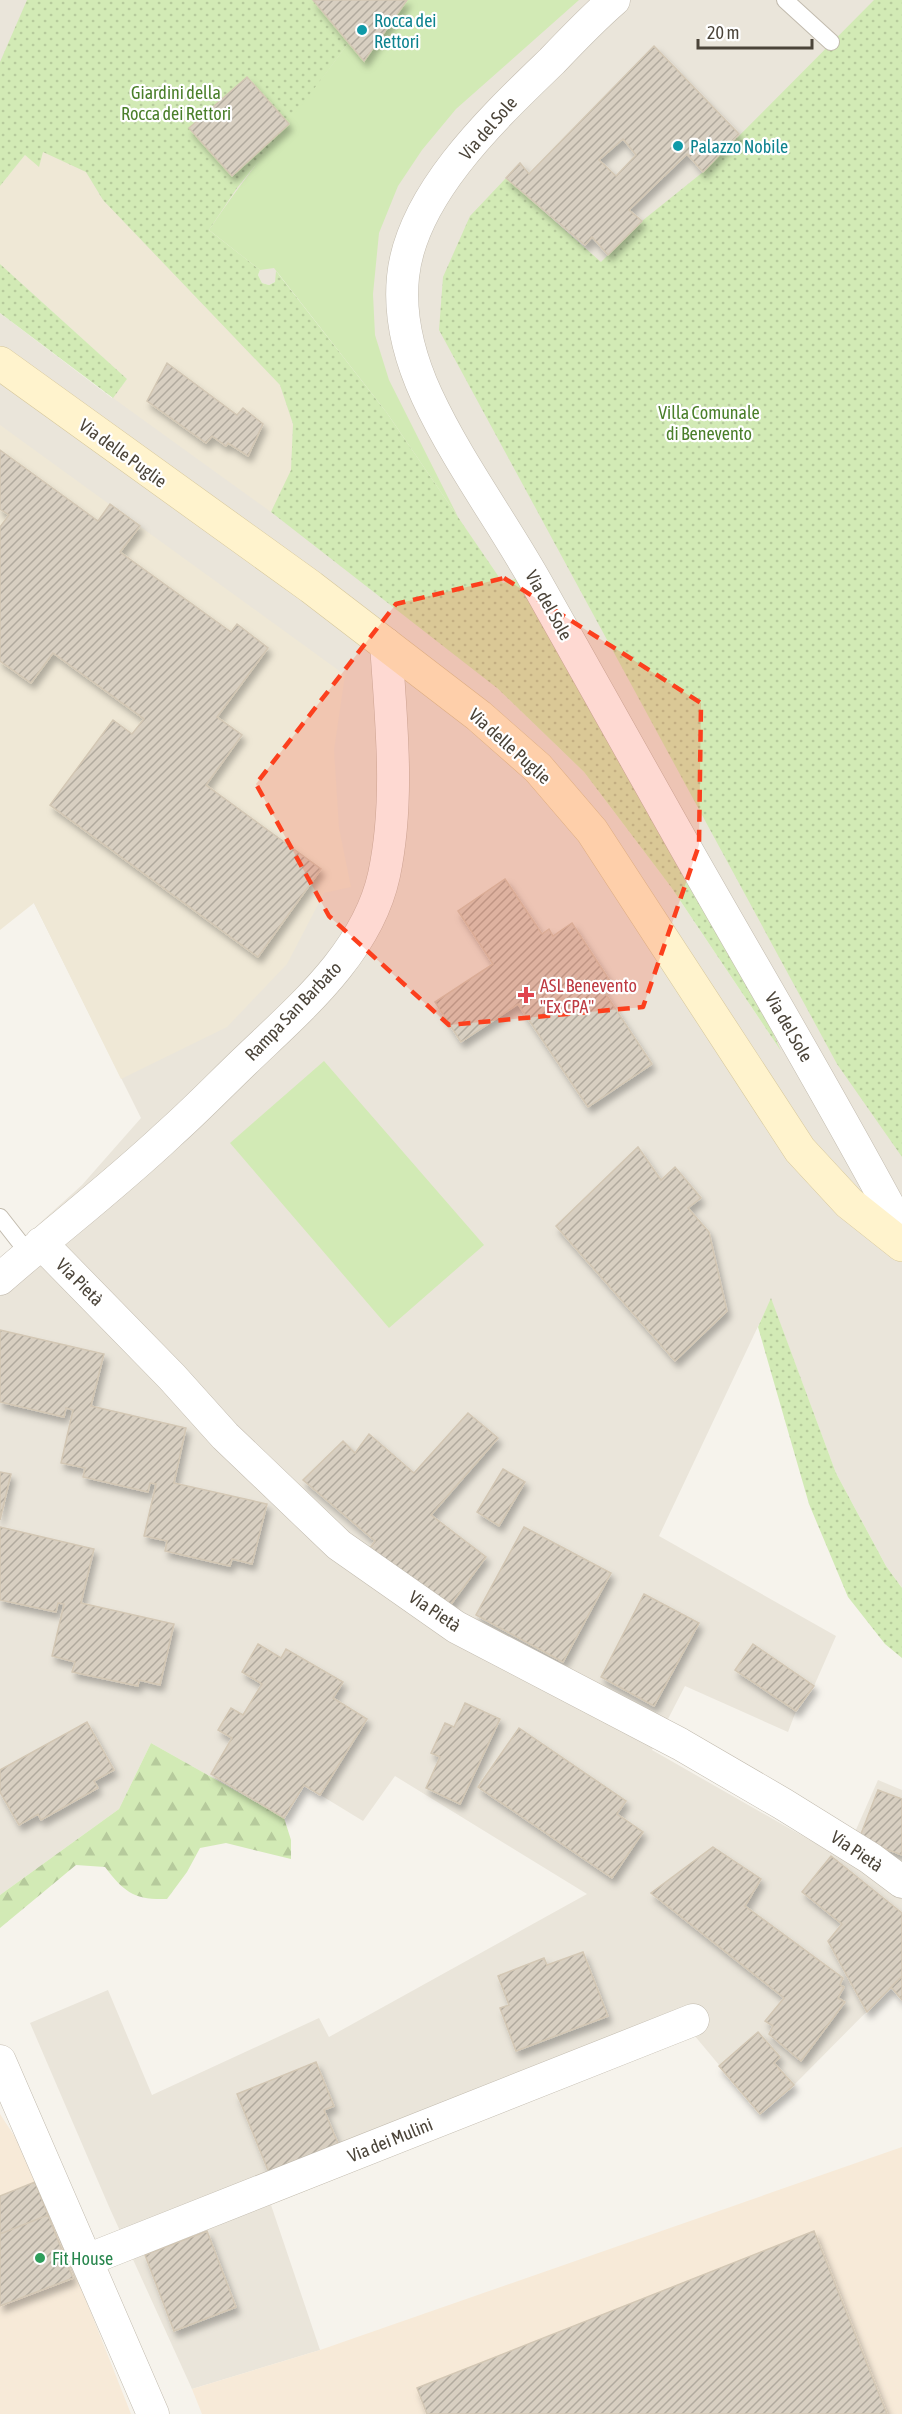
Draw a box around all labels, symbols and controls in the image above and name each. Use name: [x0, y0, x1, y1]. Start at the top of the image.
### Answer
place label: Rocca dei Rettori: [374, 10, 436, 52]
scale bar: [698, 12, 812, 50]
text: 20 m: [707, 22, 739, 43]
marker: Rocca dei Rettori: [355, 23, 369, 37]
park label: Giardini della Rocca dei Rettori: [121, 82, 231, 124]
street label: Via del Sole: [455, 92, 521, 164]
place label: Palazzo Nobile: [690, 136, 788, 157]
marker: Palazzo Nobile: [671, 139, 685, 153]
park label: Villa Comunale di Benevento: [658, 402, 760, 444]
street label: Via delle Puglie: [75, 414, 171, 492]
street label: Via del Sole: [521, 566, 577, 644]
street label: Via delle Puglie: [465, 704, 555, 788]
street label: Rampa San Barbato: [241, 957, 345, 1065]
place label: ASL Benevento "Ex CPA": [540, 975, 637, 1017]
marker: ASL Benevento "Ex CPA": [517, 986, 535, 1004]
street label: Via del Sole: [761, 989, 817, 1065]
street label: Via Pietà: [52, 1254, 108, 1310]
street label: Via Pietà: [405, 1586, 465, 1636]
street label: Via Pietà: [827, 1826, 887, 1876]
street label: Via dei Mulini: [345, 2113, 435, 2167]
place label: Fit House: [52, 2248, 113, 2269]
marker: Fit House: [33, 2251, 47, 2265]

